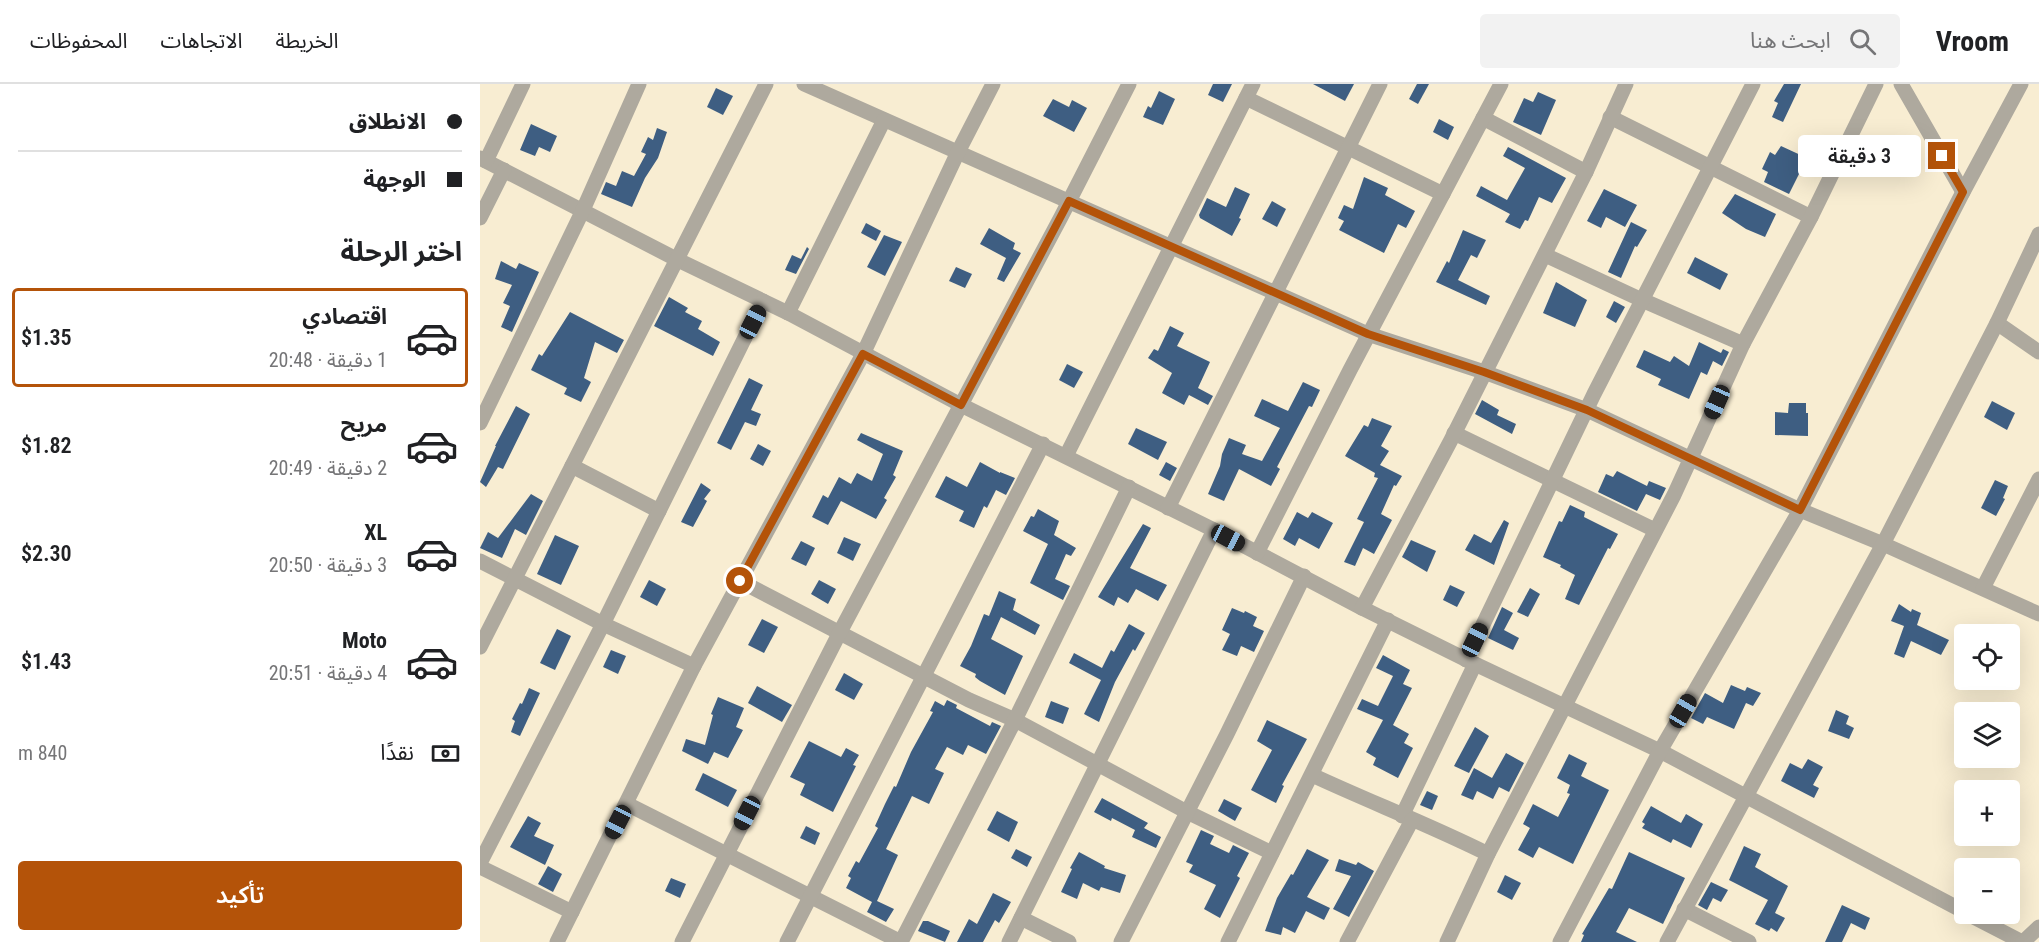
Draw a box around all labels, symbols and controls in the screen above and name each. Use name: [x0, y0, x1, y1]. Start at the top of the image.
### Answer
search box: [1480, 14, 1900, 68]
icon: search: [1846, 25, 1879, 58]
text: Vroom: [1936, 25, 2009, 58]
text: ابحث هنا: [1750, 28, 1831, 53]
text: المحفوظات: [30, 29, 127, 53]
text: الاتجاهات: [160, 29, 242, 53]
text: الخريطة: [275, 29, 338, 53]
text: الانطلاق: [349, 109, 426, 134]
callout: 3 دقيقة: [1798, 135, 1921, 177]
route end: [1928, 142, 1955, 169]
text: 3 دقيقة: [1828, 144, 1891, 168]
text: الوجهة: [363, 167, 426, 192]
text: اختر الرحلة: [340, 236, 462, 268]
car: [737, 302, 769, 342]
text: اقتصادي: [302, 304, 387, 329]
icon: car: [405, 311, 459, 365]
text: $1.35: [21, 325, 72, 350]
text: 1 دقيقة · 20:48: [269, 348, 387, 372]
car: [1701, 382, 1733, 422]
text: مريح: [341, 412, 387, 437]
icon: car: [405, 419, 459, 473]
text: $1.82: [21, 433, 72, 458]
text: 2 دقيقة · 20:49: [269, 456, 387, 480]
text: XL: [364, 520, 387, 545]
car: [1208, 522, 1248, 554]
icon: car: [405, 527, 459, 581]
text: $2.30: [21, 541, 72, 566]
text: 3 دقيقة · 20:50: [269, 553, 387, 577]
route start: [726, 567, 753, 594]
car: [1459, 620, 1491, 660]
map controls: [1954, 624, 2020, 924]
button: locate: [1954, 624, 2020, 690]
text: Moto: [342, 628, 387, 653]
icon: car: [405, 635, 459, 689]
text: $1.43: [21, 649, 72, 674]
text: 4 دقيقة · 20:51: [269, 661, 387, 685]
car: [1666, 691, 1700, 731]
button: layers: [1954, 702, 2020, 768]
icon: cash: [429, 737, 462, 770]
text: نقدًا: [380, 740, 414, 765]
text: 840 m: [18, 741, 67, 765]
button: +: [1954, 780, 2020, 846]
car: [731, 793, 763, 833]
car: [602, 802, 634, 842]
button: −: [1954, 858, 2020, 924]
button: تأكيد: [18, 861, 462, 930]

